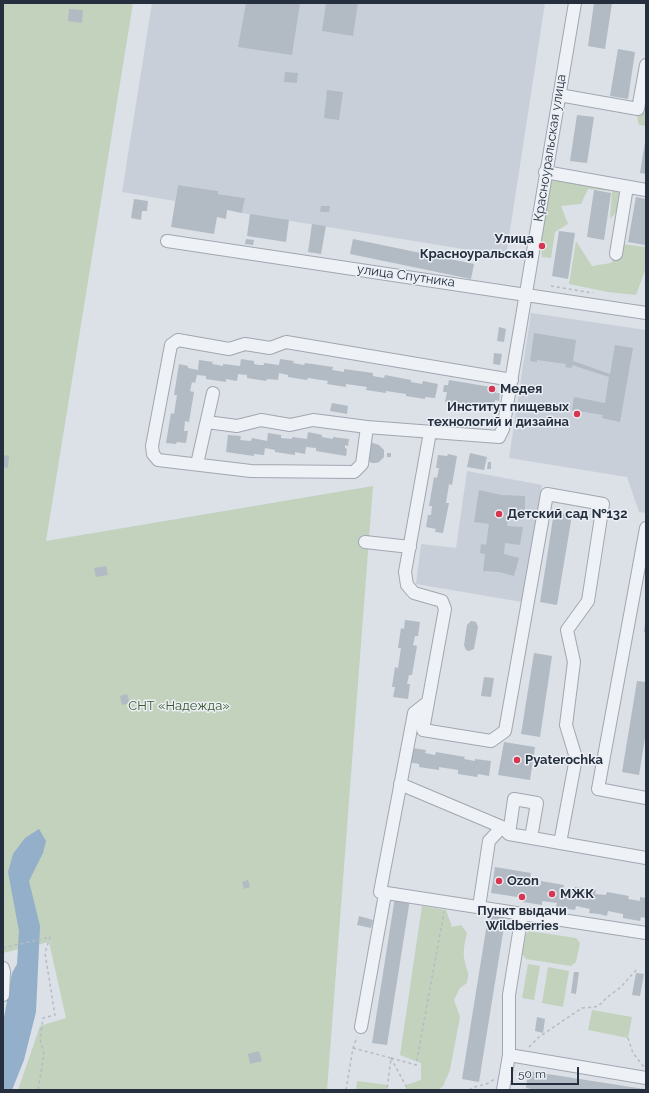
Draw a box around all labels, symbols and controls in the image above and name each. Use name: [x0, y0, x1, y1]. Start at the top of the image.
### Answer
street label: Красноуральская улица: [531, 73, 569, 223]
place label: Улица Красноуральская: [420, 231, 534, 262]
marker: Улица Красноуральская: [537, 241, 547, 251]
street label: улица Спутника: [356, 261, 456, 291]
place label: Медея: [500, 381, 542, 397]
marker: Медея: [487, 384, 497, 394]
place label: Институт пищевых технологий и дизайна: [427, 399, 569, 430]
marker: Институт пищевых технологий и дизайна: [572, 409, 582, 419]
place label: Детский сад №132: [507, 506, 627, 522]
marker: Детский сад №132: [494, 509, 504, 519]
park label: СНТ «Надежда»: [128, 698, 230, 714]
place label: Pyaterochka: [525, 752, 603, 768]
marker: Pyaterochka: [512, 755, 522, 765]
place label: Ozon: [507, 873, 539, 889]
marker: Ozon: [494, 876, 504, 886]
place label: МЖК: [560, 886, 594, 902]
marker: МЖК: [547, 889, 557, 899]
marker: Пункт выдачи Wildberries: [517, 892, 527, 902]
place label: Пункт выдачи Wildberries: [477, 903, 567, 934]
scale bar: [513, 1059, 581, 1085]
text: 50 m: [518, 1067, 546, 1081]

